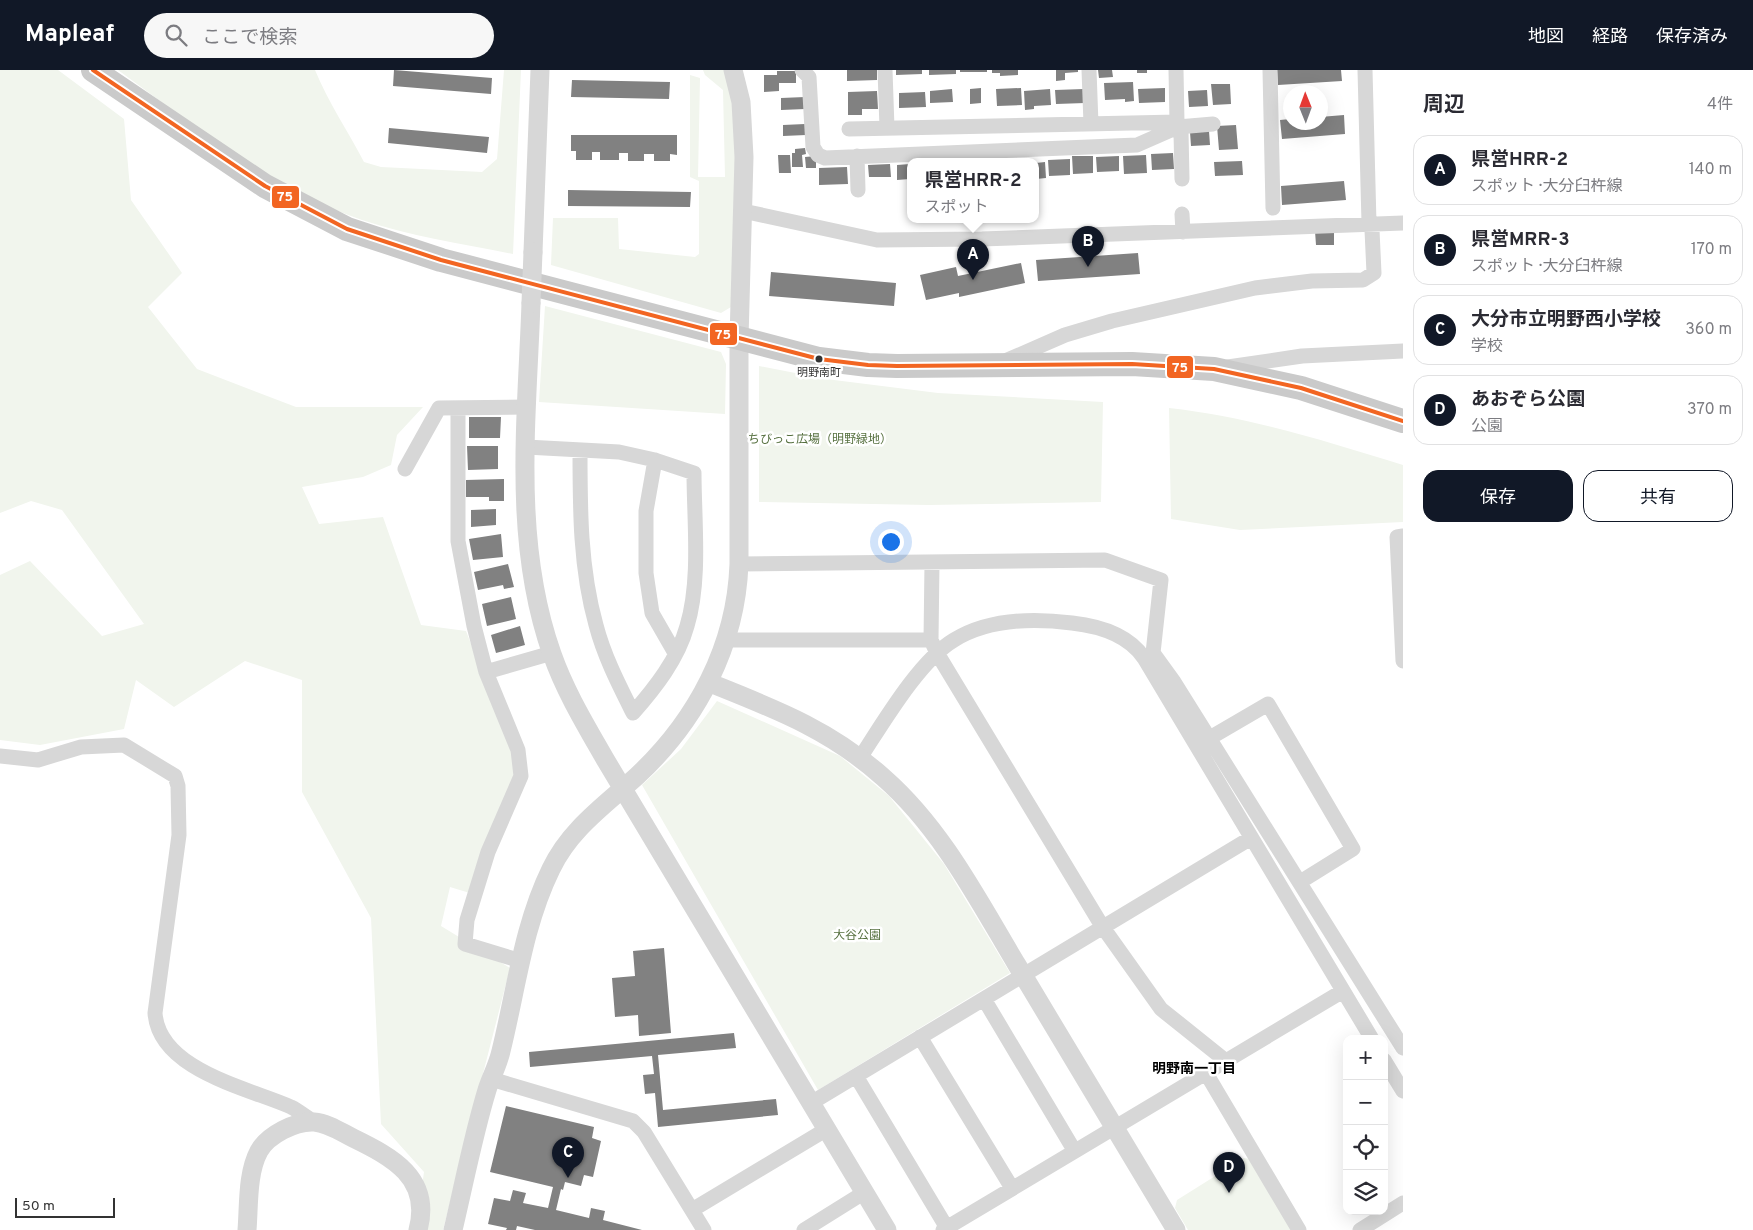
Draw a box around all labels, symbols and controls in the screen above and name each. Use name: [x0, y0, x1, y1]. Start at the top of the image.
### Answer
search box: [144, 13, 494, 58]
text: Mapleaf: [25, 20, 114, 50]
icon: search: [162, 21, 190, 49]
text: ここで検索: [202, 26, 297, 50]
text: 地図: [1528, 26, 1564, 49]
text: 経路: [1592, 26, 1628, 49]
text: 保存済み: [1656, 26, 1728, 49]
north arrow: [1283, 85, 1328, 130]
text: 周辺: [1423, 92, 1465, 119]
text: 4件: [1707, 95, 1733, 115]
text: 県営HRR-2: [1471, 148, 1568, 172]
popup: [907, 158, 1039, 223]
text: A: [1434, 160, 1446, 180]
text: 140 m: [1689, 160, 1732, 180]
text: 県営HRR-2: [924, 169, 1022, 193]
text: スポット · 大分臼杵線: [1471, 177, 1623, 197]
line badge: 75: [271, 185, 300, 209]
text: 75: [277, 189, 293, 206]
text: スポット: [924, 198, 988, 218]
pin: B: [1072, 226, 1104, 267]
text: 県営MRR-3: [1471, 228, 1570, 252]
pin: A: [957, 239, 989, 280]
text: B: [1434, 240, 1446, 260]
text: 170 m: [1691, 240, 1732, 260]
text: スポット · 大分臼杵線: [1471, 257, 1623, 277]
text: 大分市立明野西小学校: [1471, 308, 1661, 332]
text: C: [1435, 320, 1445, 340]
text: 360 m: [1685, 320, 1732, 340]
line badge: 75: [709, 322, 738, 346]
text: 75: [715, 327, 731, 344]
text: 学校: [1471, 337, 1503, 357]
marker: 明野南町: [814, 354, 824, 364]
line badge: 75: [1166, 355, 1194, 379]
text: 75: [1172, 360, 1188, 377]
place label: 明野南町: [797, 366, 841, 380]
text: あおぞら公園: [1471, 388, 1585, 412]
text: D: [1434, 400, 1446, 420]
text: 370 m: [1687, 400, 1732, 420]
text: 公園: [1471, 417, 1503, 437]
park label: ちびっこ広場（明野緑地）: [748, 432, 892, 448]
button: 保存: [1423, 470, 1573, 522]
button: 共有: [1583, 470, 1733, 522]
your location: [878, 529, 904, 555]
park label: 大谷公園: [833, 928, 881, 944]
map controls: [1343, 1035, 1388, 1215]
button: +: [1343, 1035, 1388, 1080]
district label: 明野南一丁目: [1152, 1061, 1236, 1078]
button: −: [1343, 1080, 1388, 1125]
button: locate: [1343, 1125, 1388, 1170]
pin: C: [552, 1137, 584, 1178]
pin: D: [1213, 1152, 1245, 1193]
button: layers: [1343, 1170, 1388, 1215]
scale bar: [15, 1195, 115, 1218]
text: 50 m: [22, 1198, 55, 1215]

